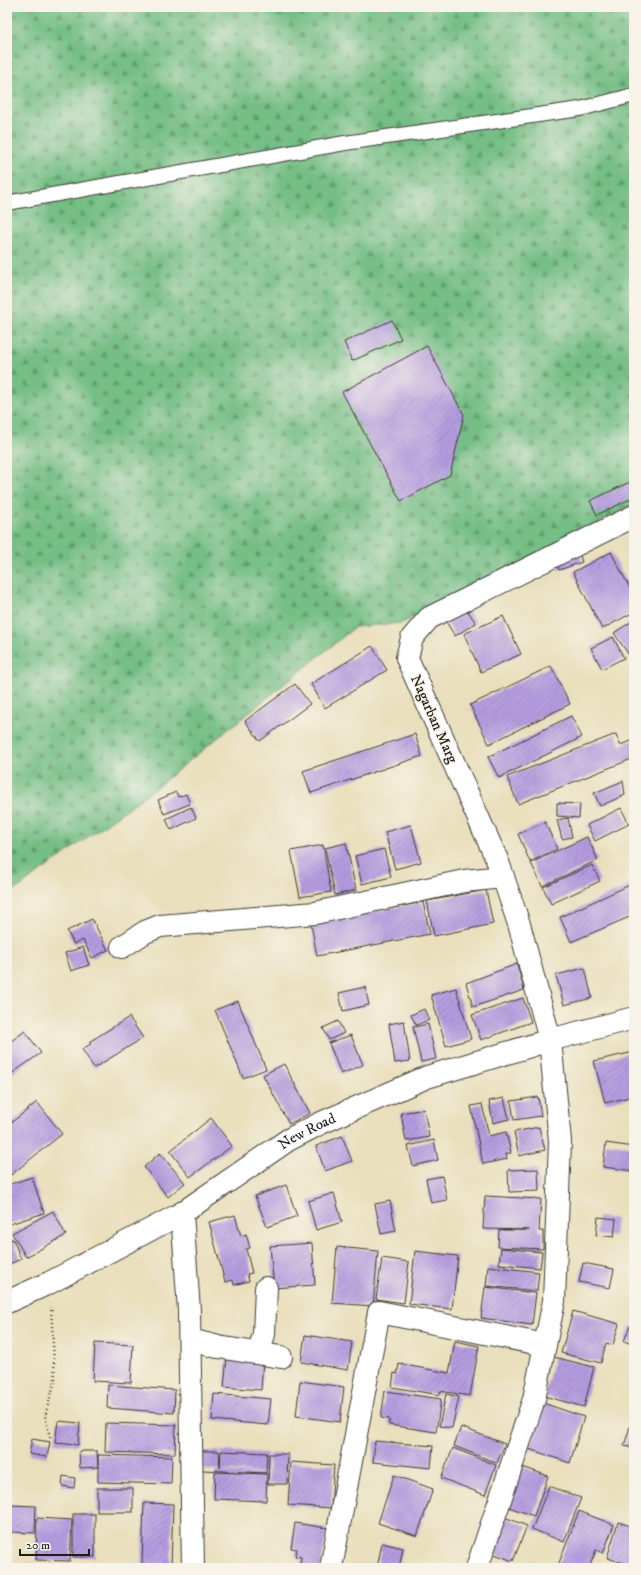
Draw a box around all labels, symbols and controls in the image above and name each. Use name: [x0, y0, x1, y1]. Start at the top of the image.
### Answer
street label: Nagarban Marg: [406, 672, 462, 767]
street label: New Road: [274, 1108, 339, 1154]
scale bar: [20, 1531, 89, 1557]
text: 20 m: [26, 1538, 50, 1553]

